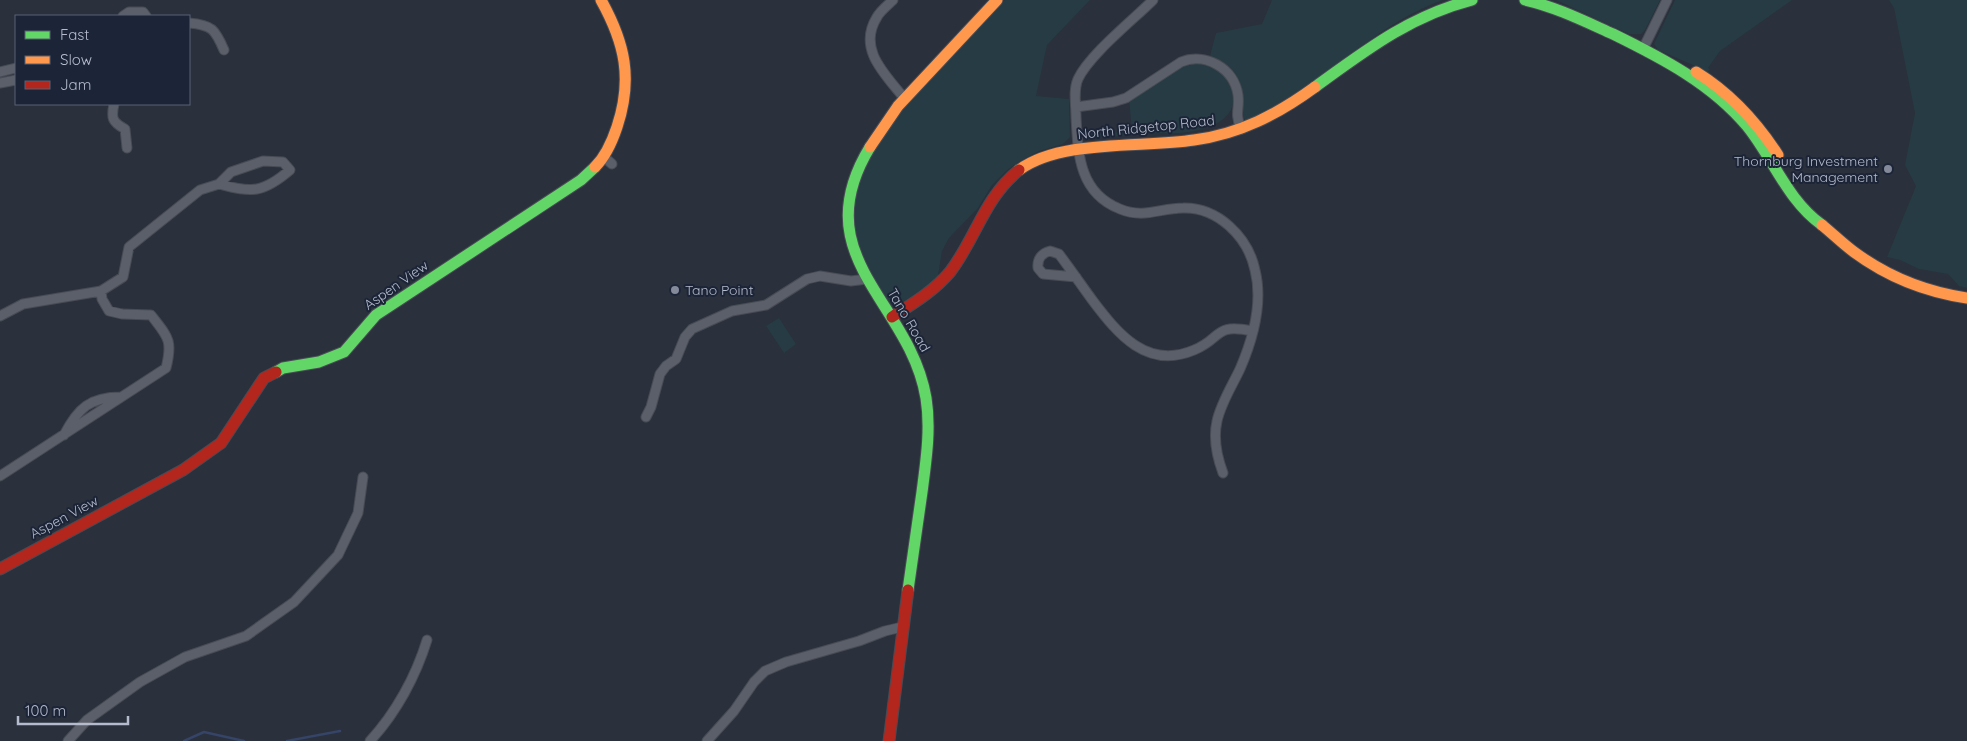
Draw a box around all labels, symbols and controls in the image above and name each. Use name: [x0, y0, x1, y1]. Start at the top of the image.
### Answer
legend: [15, 15, 190, 105]
text: Fast: [60, 25, 89, 44]
text: Slow: [60, 50, 92, 69]
text: Jam: [60, 75, 91, 94]
street label: North Ridgetop Road: [1076, 111, 1216, 143]
place label: Thornburg Investment Management: [1734, 152, 1878, 186]
marker: Thornburg Investment Management: [1882, 163, 1894, 175]
street label: Aspen View: [360, 256, 432, 314]
place label: Tano Point: [685, 281, 754, 299]
marker: Tano Point: [669, 284, 681, 296]
street label: Tano Road: [884, 285, 934, 355]
street label: Aspen View: [27, 491, 102, 542]
scale bar: [18, 694, 128, 726]
text: 100 m: [25, 701, 66, 720]

